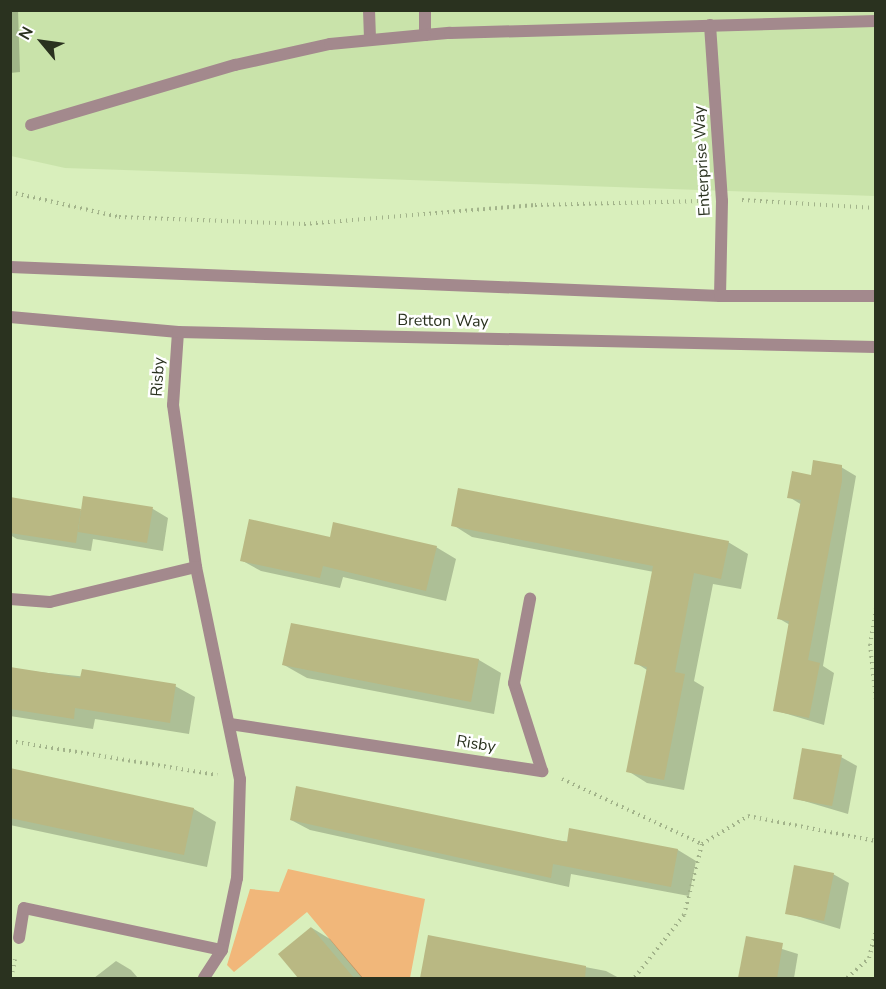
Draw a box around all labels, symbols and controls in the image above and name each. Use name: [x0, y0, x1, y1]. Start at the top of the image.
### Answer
north arrow: [12, 12, 72, 72]
text: N: [14, 23, 39, 44]
street label: Enterprise Way: [690, 105, 714, 217]
street label: Bretton Way: [397, 311, 489, 331]
street label: Risby: [147, 357, 169, 397]
street label: Risby: [455, 731, 497, 757]

